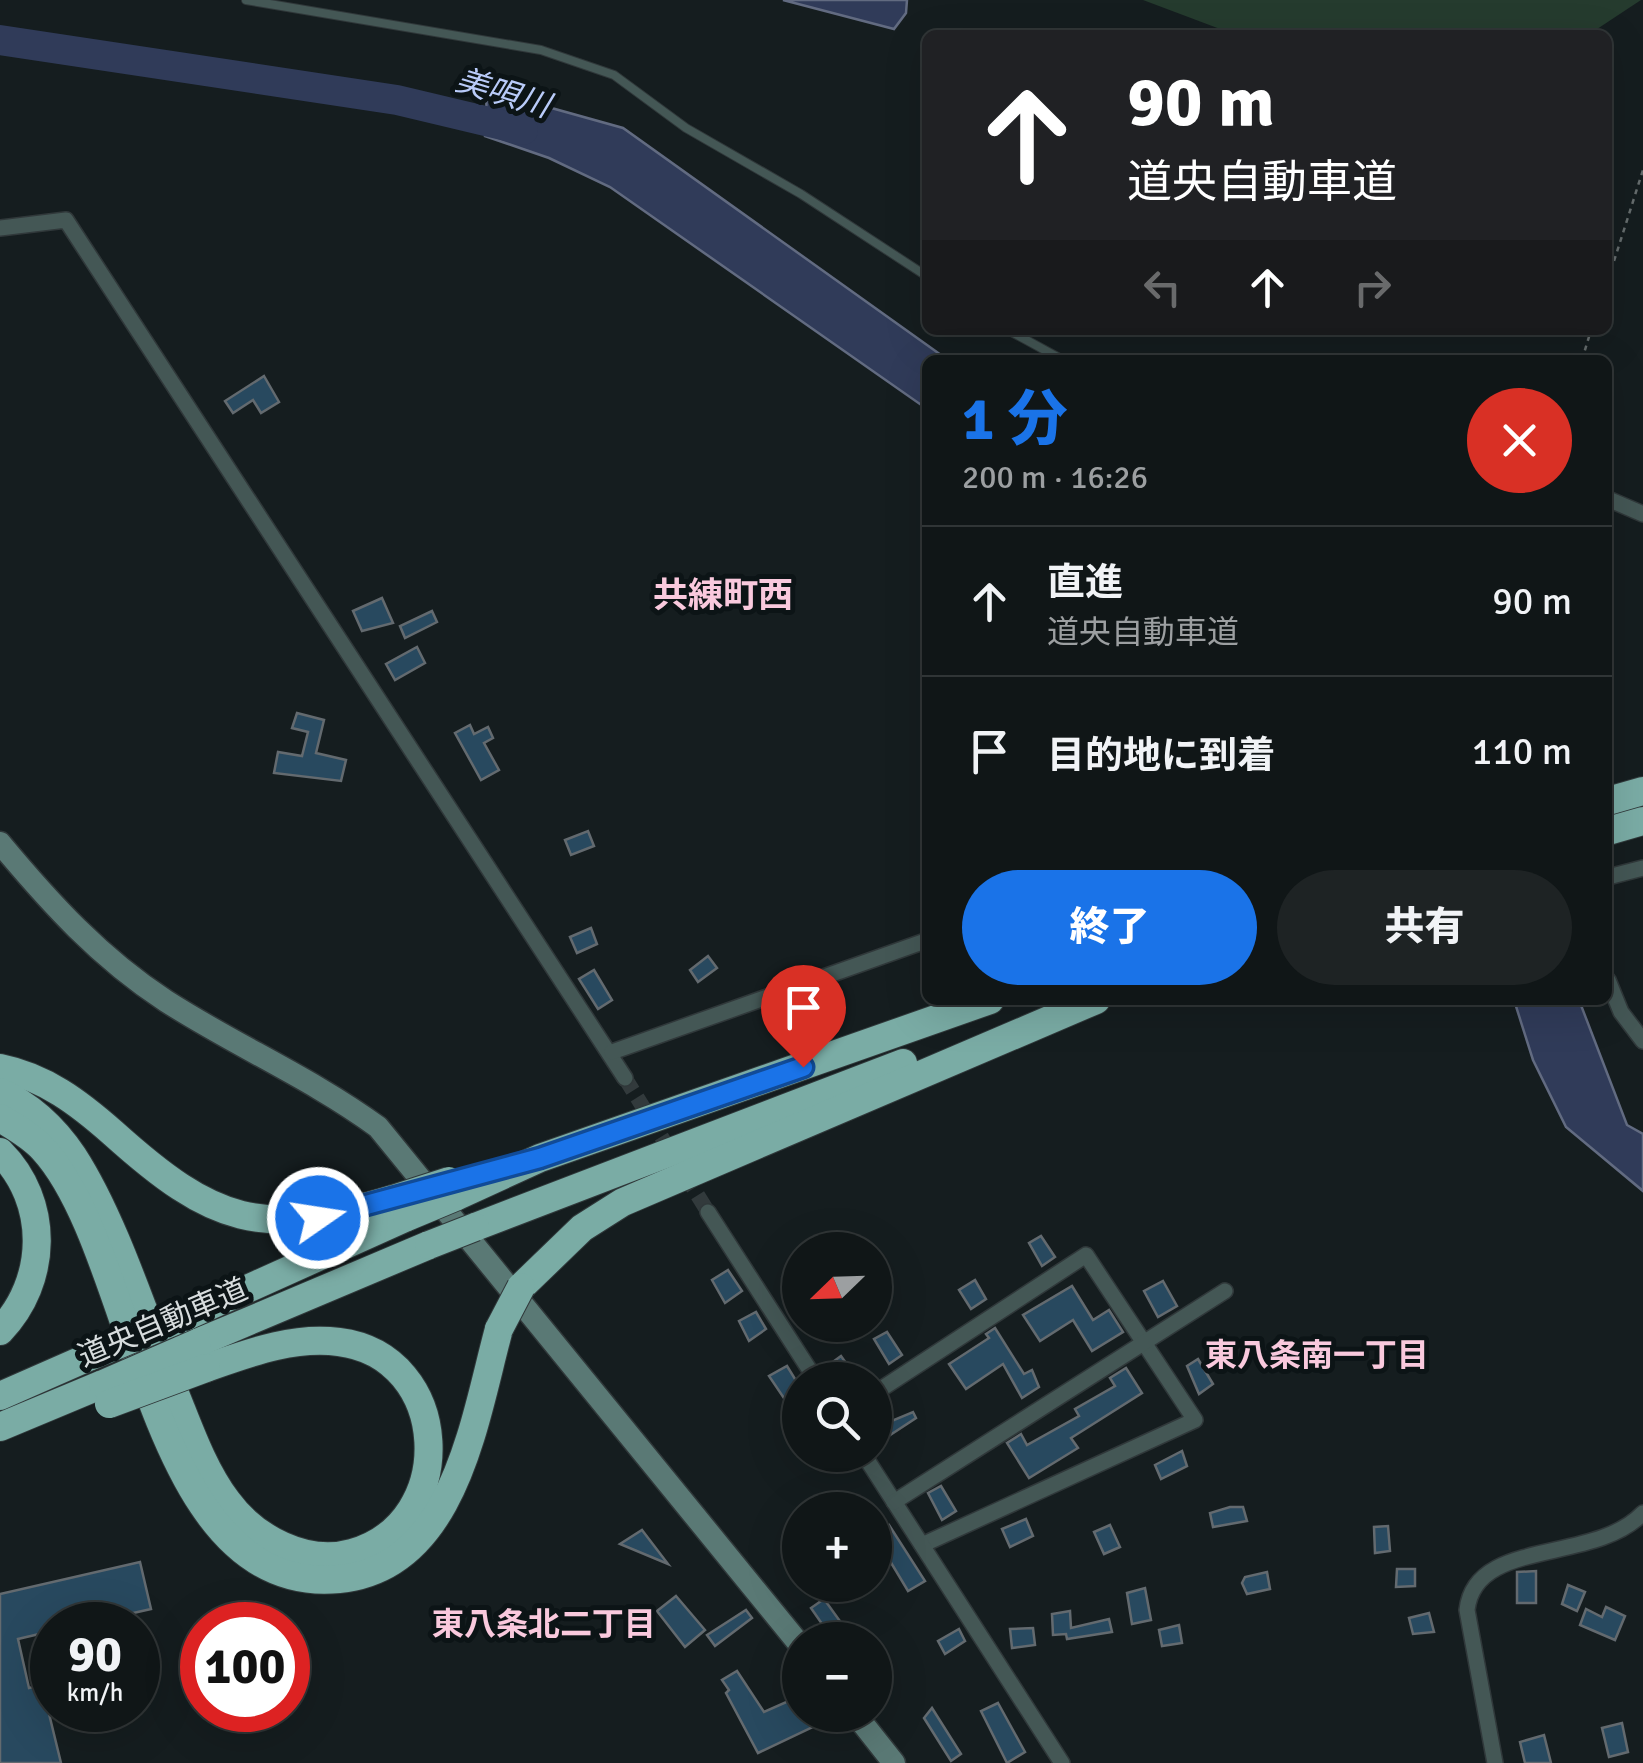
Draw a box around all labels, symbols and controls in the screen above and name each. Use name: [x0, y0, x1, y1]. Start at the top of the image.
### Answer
text: 90 m: [1127, 59, 1275, 145]
water label: 美唄川: [451, 60, 557, 127]
icon: ahead: [962, 70, 1092, 200]
text: 道央自動車道: [1127, 155, 1397, 210]
icon: left: [1135, 260, 1190, 315]
icon: ahead: [1240, 260, 1295, 315]
icon: right: [1345, 260, 1400, 315]
text: 1 分: [962, 383, 1068, 457]
button: close: [1467, 388, 1572, 493]
text: 200 m · 16:26: [962, 458, 1148, 497]
text: 直進: [1047, 559, 1123, 606]
district label: 共練町西: [653, 574, 793, 617]
icon: ahead: [962, 574, 1017, 629]
text: 90 m: [1492, 578, 1572, 625]
text: 道央自動車道: [1047, 613, 1239, 652]
icon: arrive: [962, 724, 1017, 779]
text: 110 m: [1472, 728, 1572, 775]
text: 目的地に到着: [1047, 732, 1275, 779]
button: 終了: [962, 870, 1257, 985]
button: 共有: [1277, 870, 1572, 985]
pin: [761, 965, 846, 1068]
icon: arrive: [776, 980, 831, 1035]
position arrow: [266, 1166, 370, 1270]
north arrow: [782, 1232, 892, 1342]
map controls: [782, 1232, 892, 1732]
street label: 道央自動車道: [73, 1271, 253, 1375]
district label: 東八条南一丁目: [1205, 1336, 1429, 1375]
button: search: [782, 1362, 892, 1472]
button: +: [782, 1492, 892, 1602]
speed limit sign: 100: [180, 1602, 310, 1732]
district label: 東八条北二丁目: [432, 1605, 656, 1644]
button: −: [782, 1622, 892, 1732]
text: 90: [68, 1624, 122, 1686]
text: km/h: [67, 1677, 123, 1708]

